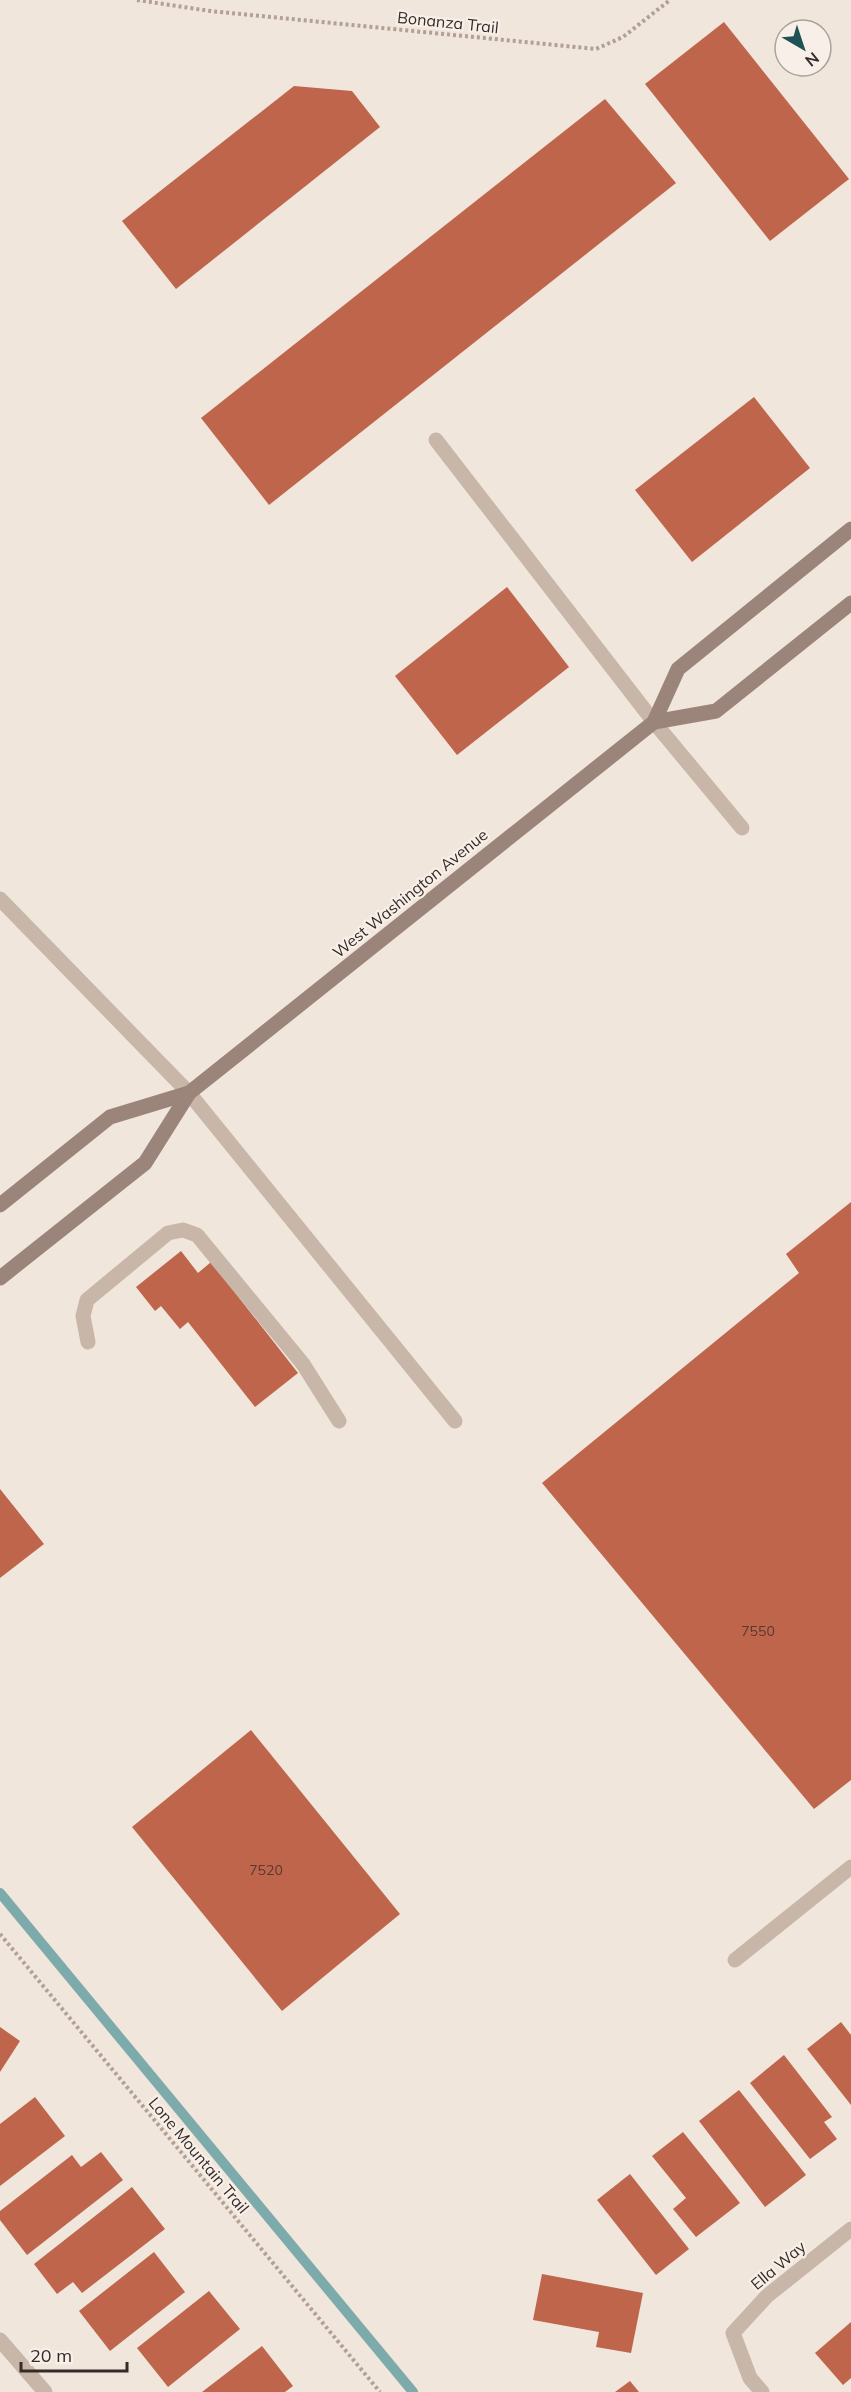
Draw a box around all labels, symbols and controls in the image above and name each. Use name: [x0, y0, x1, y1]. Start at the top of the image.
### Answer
street label: Bonanza Trail: [396, 7, 500, 37]
north arrow: [773, 18, 833, 78]
text: N: [801, 48, 823, 71]
street label: West Washington Avenue: [328, 824, 492, 962]
house number: 7550: [741, 1622, 775, 1640]
house number: 7520: [249, 1861, 283, 1879]
street label: Lone Mountain Trail: [145, 2093, 253, 2217]
street label: Ella Way: [746, 2236, 810, 2294]
scale bar: [21, 2335, 128, 2373]
text: 20 m: [30, 2344, 72, 2367]

